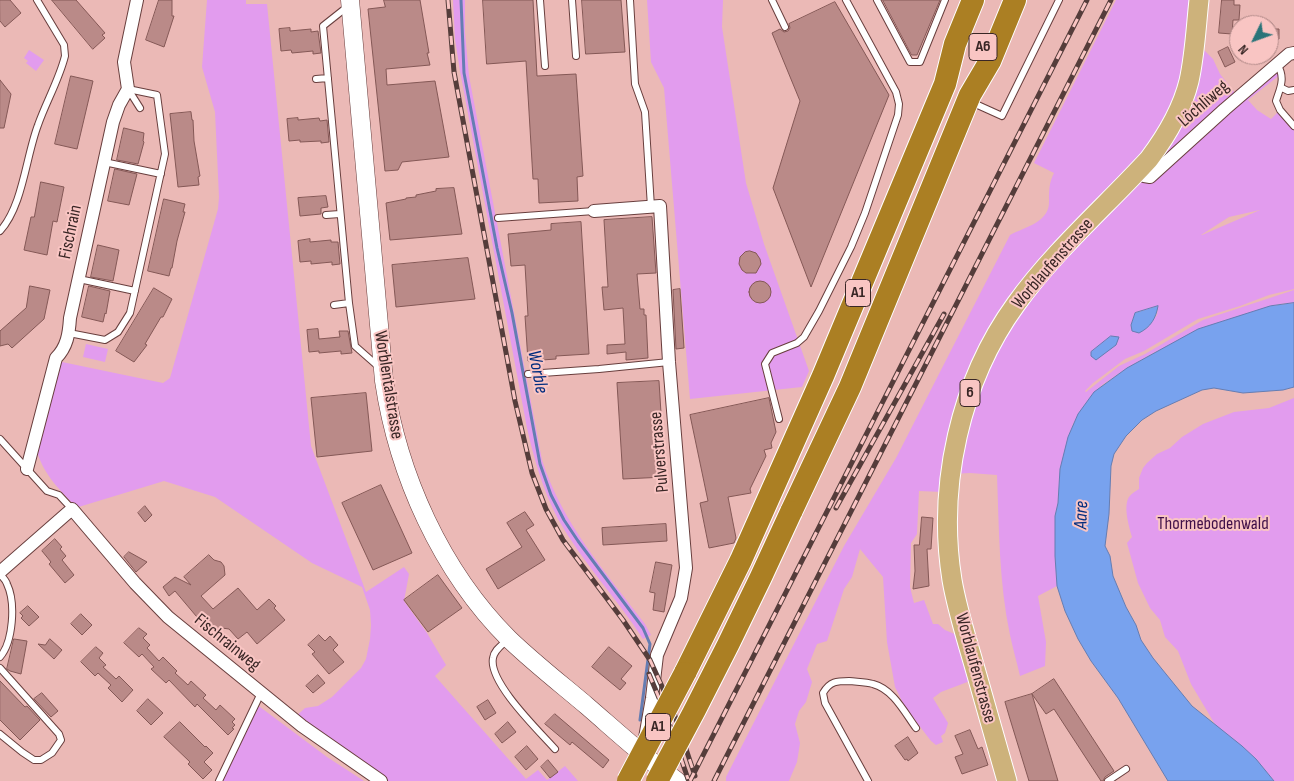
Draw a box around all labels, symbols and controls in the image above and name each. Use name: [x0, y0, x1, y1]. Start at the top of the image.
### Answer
north arrow: [1229, 15, 1279, 65]
road number: A6: [969, 34, 997, 61]
text: N: [1234, 41, 1252, 58]
street label: Löchliweg: [1174, 76, 1234, 132]
street label: Fischrain: [55, 203, 87, 261]
street label: Worblaufenstrasse: [1008, 214, 1098, 314]
road number: A1: [846, 280, 870, 306]
street label: Worblentalstrasse: [369, 329, 407, 441]
water label: Worble: [522, 349, 552, 395]
road number: 6: [960, 379, 980, 406]
street label: Pulverstrasse: [646, 411, 674, 493]
water label: Aare: [1070, 500, 1094, 530]
park label: Thormebodenwald: [1157, 513, 1269, 535]
street label: Fischrainweg: [189, 610, 265, 676]
street label: Worblaufenstrasse: [950, 611, 1000, 725]
road number: A1: [646, 714, 670, 740]

